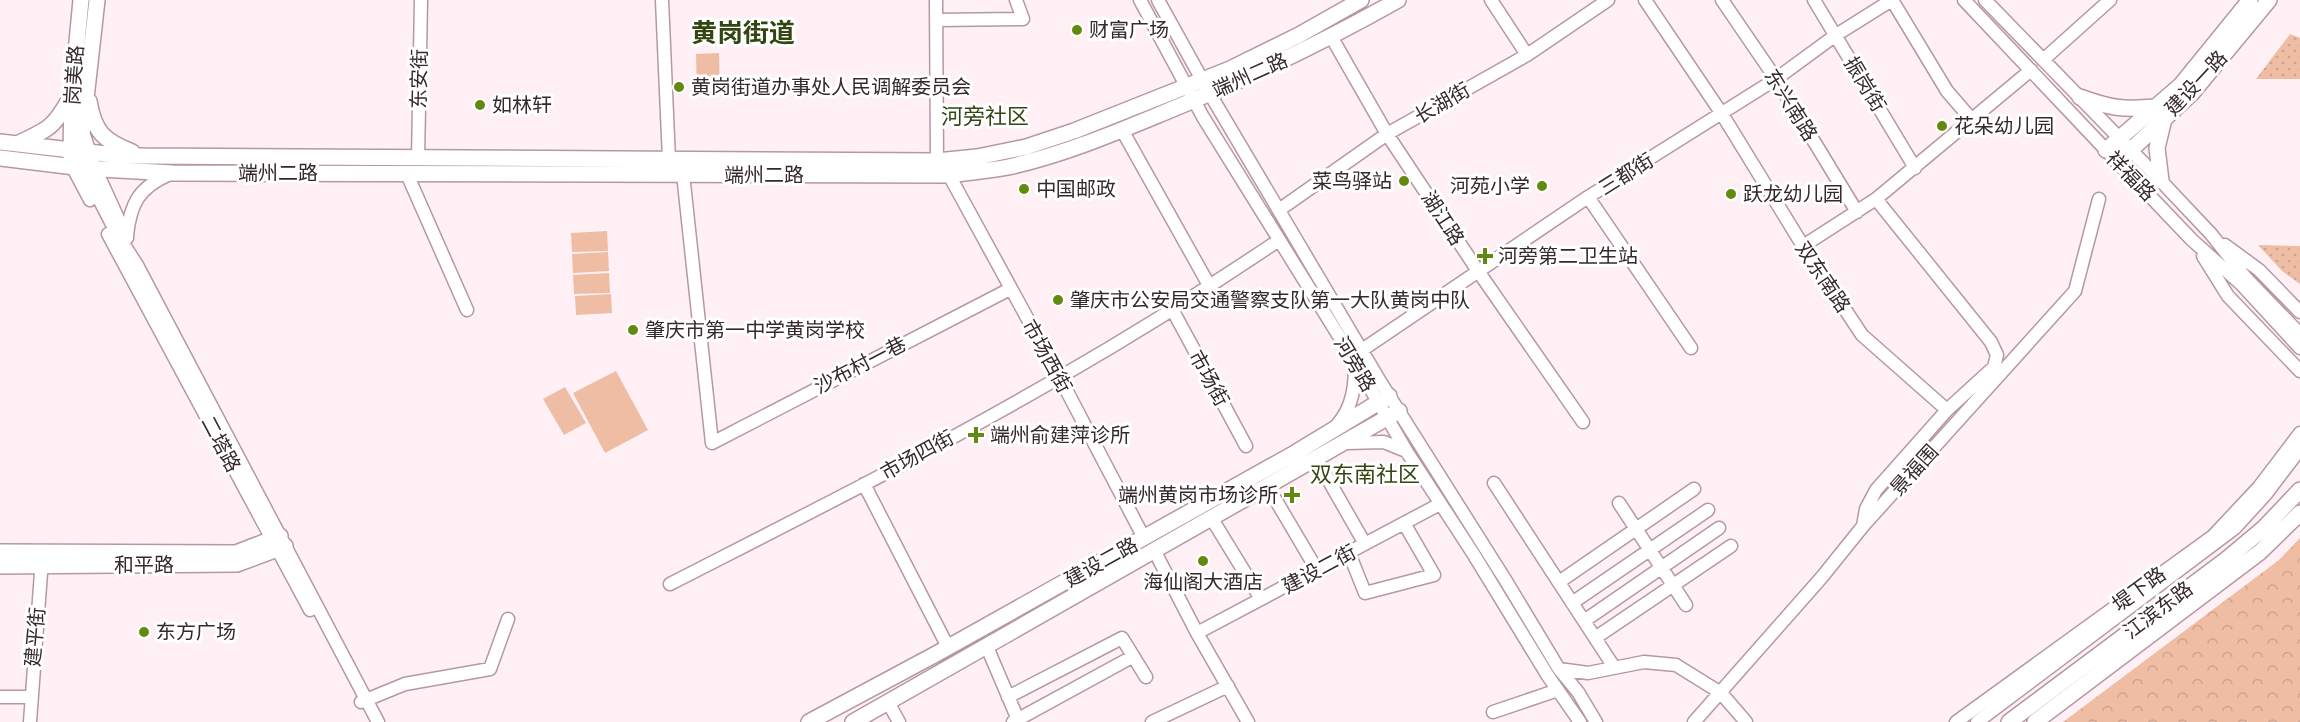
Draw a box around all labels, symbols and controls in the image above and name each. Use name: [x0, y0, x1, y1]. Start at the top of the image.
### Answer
district label: 黄岗街道: [691, 18, 795, 49]
place label: 财富广场: [1089, 18, 1169, 42]
marker: 财富广场: [1070, 23, 1084, 37]
street label: 岗美路: [60, 44, 88, 106]
street label: 建设一路: [2160, 46, 2232, 120]
street label: 端州二路: [1209, 48, 1291, 102]
street label: 东安街: [406, 49, 432, 109]
street label: 振岗街: [1839, 52, 1891, 116]
street label: 东兴南路: [1760, 65, 1822, 145]
place label: 黄岗街道办事处人民调解委员会: [691, 75, 971, 99]
street label: 长湖街: [1410, 78, 1474, 128]
marker: 黄岗街道办事处人民调解委员会: [672, 80, 686, 94]
place label: 如林轩: [492, 93, 552, 117]
marker: 如林轩: [473, 98, 487, 112]
district label: 河旁社区: [941, 103, 1029, 130]
place label: 花朵幼儿园: [1954, 114, 2054, 138]
marker: 花朵幼儿园: [1935, 119, 1949, 133]
street label: 祥福路: [2102, 146, 2160, 206]
street label: 三都街: [1594, 148, 1658, 200]
street label: 端州二路: [238, 161, 318, 185]
street label: 端州二路: [724, 163, 804, 187]
place label: 菜鸟驿站: [1312, 169, 1392, 193]
marker: 菜鸟驿站: [1397, 174, 1411, 188]
place label: 河苑小学: [1450, 174, 1530, 198]
place label: 中国邮政: [1036, 177, 1116, 201]
marker: 河苑小学: [1535, 179, 1549, 193]
marker: 中国邮政: [1017, 182, 1031, 196]
place label: 跃龙幼儿园: [1743, 182, 1843, 206]
street label: 湖江路: [1417, 186, 1469, 250]
marker: 跃龙幼儿园: [1724, 187, 1738, 201]
street label: 双东南路: [1791, 237, 1855, 317]
place label: 河旁第二卫生站: [1498, 244, 1638, 268]
marker: 河旁第二卫生站: [1476, 247, 1494, 265]
place label: 肇庆市公安局交通警察支队第一大队黄岗中队: [1070, 288, 1470, 312]
marker: 肇庆市公安局交通警察支队第一大队黄岗中队: [1051, 293, 1065, 307]
street label: 市场西街: [1017, 315, 1077, 397]
place label: 肇庆市第一中学黄岗学校: [645, 318, 865, 342]
marker: 肇庆市第一中学黄岗学校: [626, 323, 640, 337]
street label: 沙布村一巷: [810, 332, 910, 398]
street label: 河旁路: [1329, 332, 1381, 396]
street label: 市场街: [1184, 346, 1234, 410]
street label: 二塔路: [196, 412, 246, 476]
place label: 端州俞建萍诊所: [990, 423, 1130, 447]
street label: 市场四街: [876, 425, 958, 485]
marker: 端州俞建萍诊所: [967, 426, 985, 444]
street label: 景福围: [1885, 440, 1943, 500]
district label: 双东南社区: [1310, 461, 1420, 488]
place label: 端州黄岗市场诊所: [1118, 483, 1278, 507]
marker: 端州黄岗市场诊所: [1283, 486, 1301, 504]
street label: 建设二路: [1060, 532, 1142, 592]
street label: 建设二街: [1278, 540, 1360, 598]
street label: 和平路: [114, 553, 174, 577]
marker: 海仙阁大酒店: [1196, 554, 1210, 568]
street label: 堤下路: [2108, 562, 2170, 616]
place label: 海仙阁大酒店: [1143, 570, 1263, 594]
street label: 江滨东路: [2119, 576, 2197, 644]
street label: 建平街: [20, 606, 50, 668]
place label: 东方广场: [156, 620, 236, 644]
marker: 东方广场: [137, 625, 151, 639]

